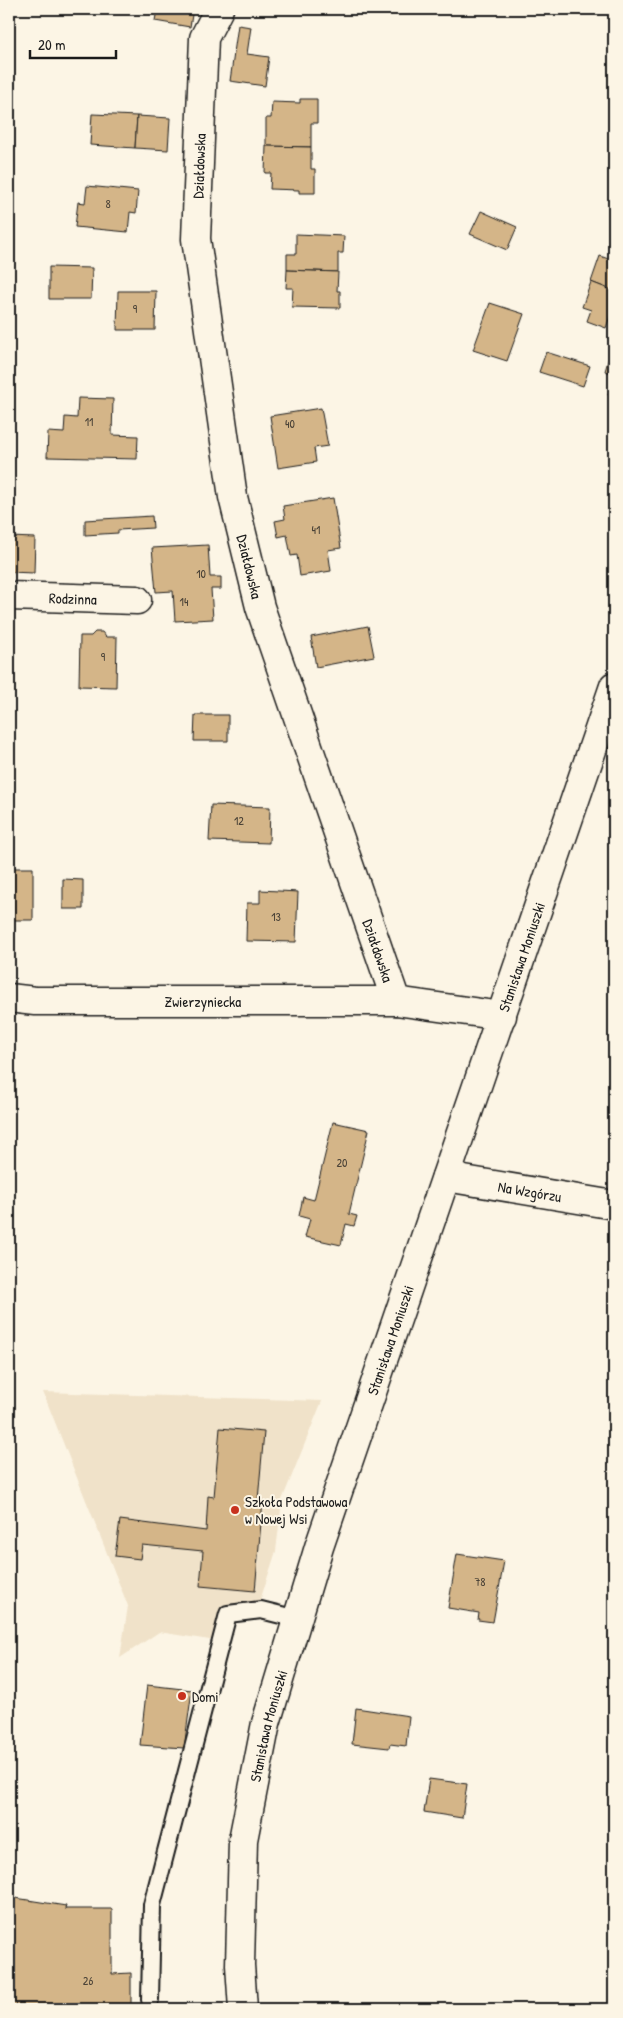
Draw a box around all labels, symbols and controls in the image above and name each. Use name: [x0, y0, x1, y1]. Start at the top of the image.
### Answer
scale bar: [30, 28, 116, 60]
text: 20 m: [38, 34, 65, 55]
street label: Działdowska: [187, 133, 211, 199]
house number: 8: [105, 195, 111, 212]
house number: 9: [133, 300, 138, 317]
house number: 11: [85, 413, 93, 430]
house number: 40: [285, 415, 295, 432]
house number: 41: [312, 521, 320, 538]
street label: Działdowska: [232, 532, 268, 601]
house number: 10: [196, 565, 206, 582]
street label: Rodzinna: [49, 587, 97, 609]
house number: 14: [180, 593, 189, 610]
house number: 9: [101, 648, 106, 665]
house number: 12: [234, 812, 244, 829]
street label: Stanisława Moniuszki: [493, 899, 550, 1015]
house number: 13: [271, 908, 281, 925]
street label: Działdowska: [358, 916, 399, 985]
street label: Zwierzyniecka: [165, 991, 241, 1012]
house number: 20: [337, 1154, 348, 1171]
street label: Na Wzgórzu: [497, 1175, 563, 1207]
street label: Stanisława Moniuszki: [361, 1282, 418, 1398]
place label: Szkoła Podstawowa w Nowej Wsi: [245, 1491, 347, 1529]
marker: Szkoła Podstawowa w Nowej Wsi: [229, 1504, 241, 1516]
house number: 78: [474, 1573, 486, 1590]
street label: Stanisława Moniuszki: [244, 1667, 292, 1784]
place label: Domi: [192, 1686, 219, 1707]
marker: Domi: [176, 1690, 188, 1702]
house number: 26: [83, 1972, 93, 1989]

